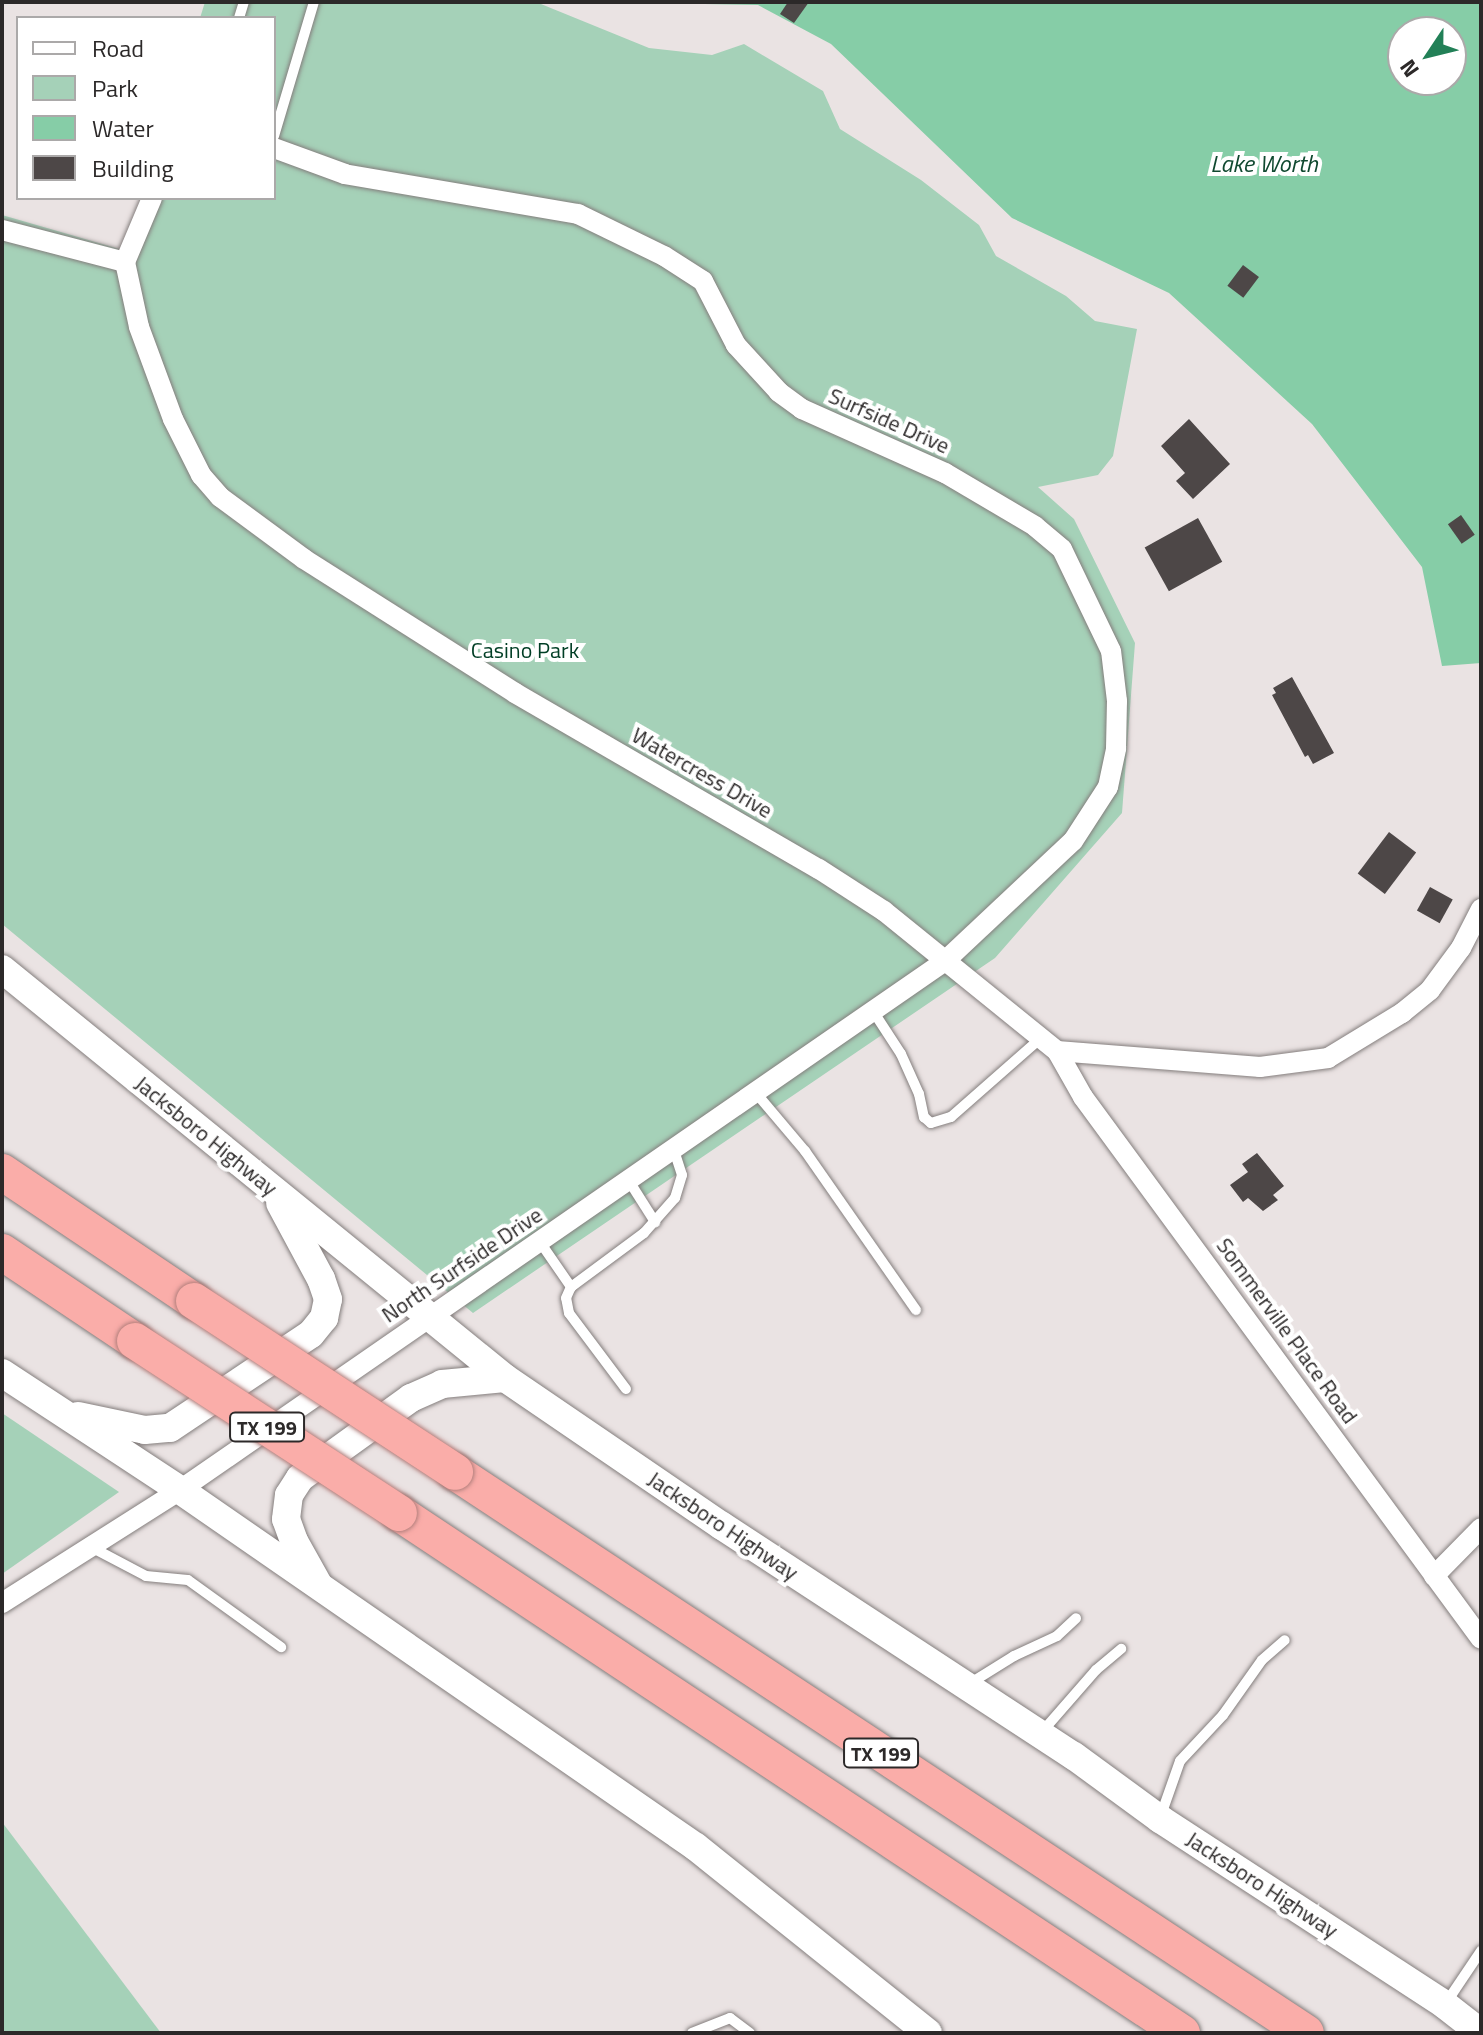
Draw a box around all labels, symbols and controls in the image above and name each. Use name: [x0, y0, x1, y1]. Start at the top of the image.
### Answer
legend: [16, 16, 276, 200]
north arrow: [1387, 16, 1467, 96]
text: Road: [92, 30, 144, 66]
text: N: [1391, 53, 1427, 85]
text: Park: [92, 70, 138, 106]
text: Water: [92, 110, 154, 146]
text: Building: [92, 150, 174, 186]
water label: Lake Worth: [1210, 150, 1318, 178]
street label: Surfside Drive: [825, 383, 953, 459]
park label: Casino Park: [471, 638, 579, 664]
street label: Watercress Drive: [627, 722, 777, 824]
street label: Jacksboro Highway: [129, 1070, 283, 1202]
street label: North Surfside Drive: [377, 1202, 547, 1328]
street label: Sommerville Place Road: [1211, 1233, 1363, 1429]
road number: TX 199: [229, 1411, 305, 1443]
street label: Jacksboro Highway: [643, 1466, 803, 1586]
road number: TX 199: [843, 1737, 919, 1769]
street label: Jacksboro Highway: [1181, 1826, 1343, 1944]

